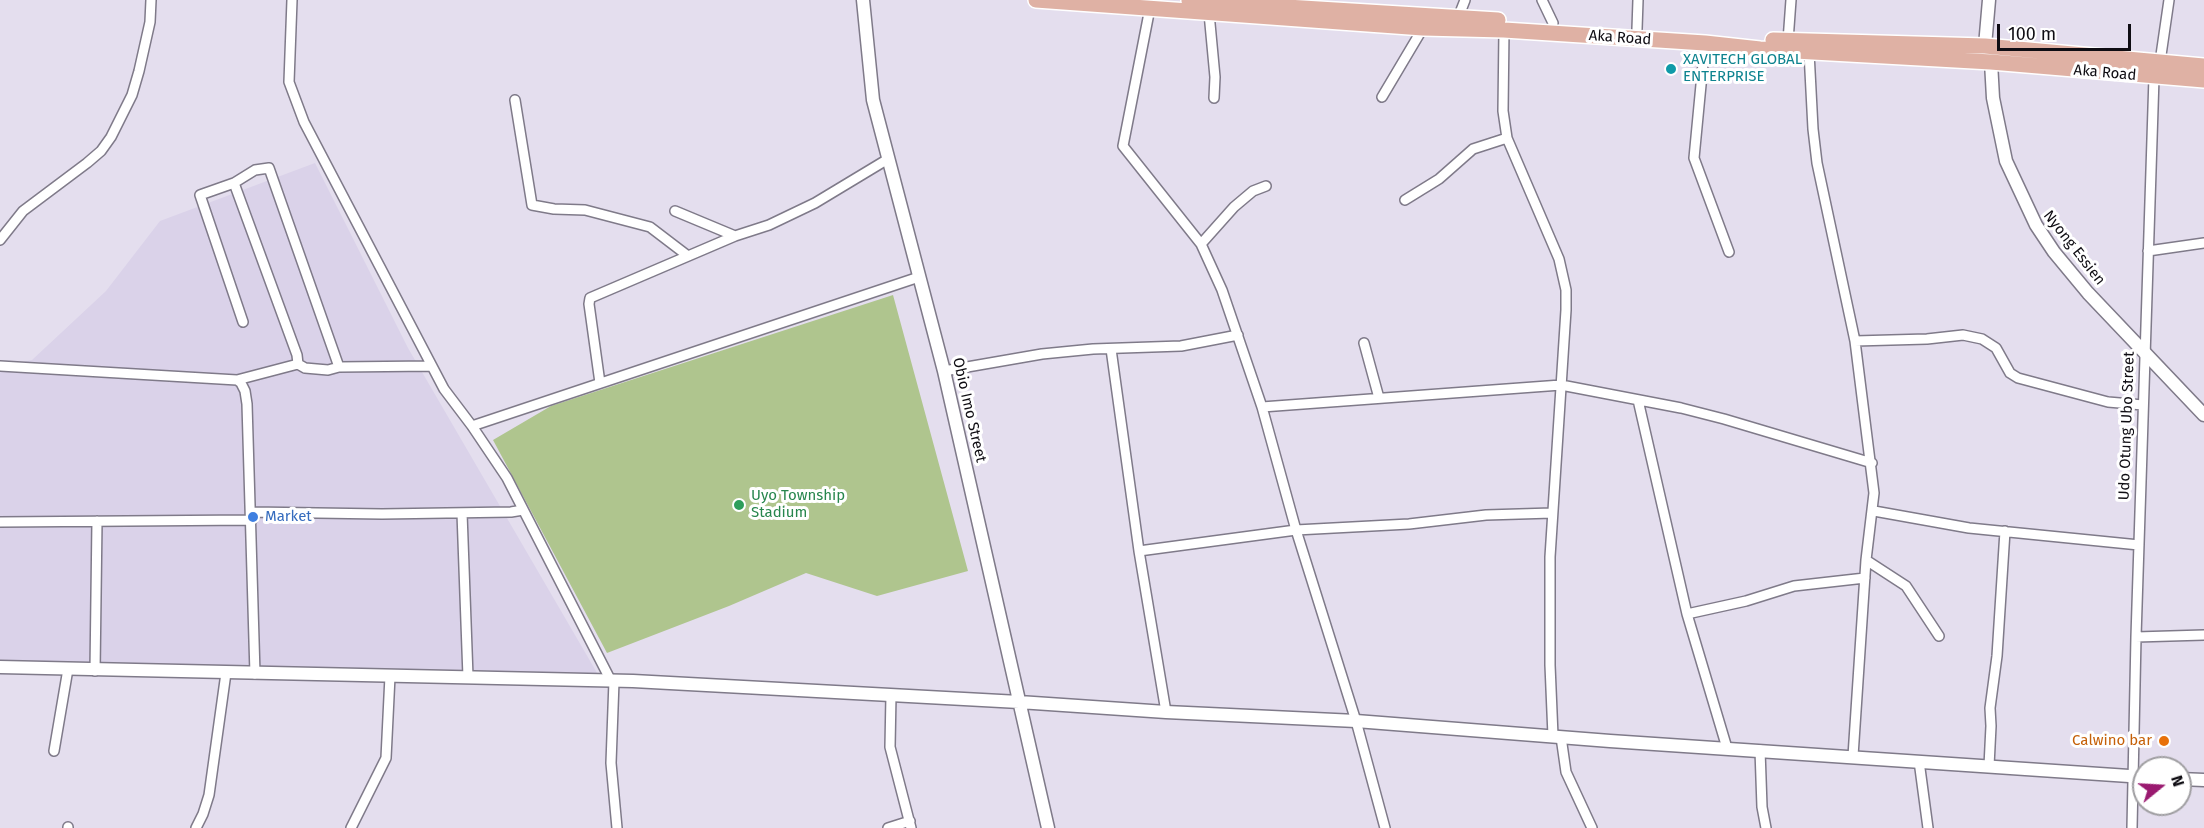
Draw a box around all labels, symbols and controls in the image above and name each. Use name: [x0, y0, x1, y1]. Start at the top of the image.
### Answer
scale bar: [2000, 12, 2134, 50]
text: 100 m: [2008, 23, 2056, 45]
street label: Aka Road: [1588, 27, 1652, 49]
place label: XAVITECH GLOBAL ENTERPRISE: [1683, 51, 1802, 86]
street label: Aka Road: [2073, 61, 2137, 85]
marker: XAVITECH GLOBAL ENTERPRISE: [1664, 62, 1678, 76]
street label: Nyong Essien: [2039, 207, 2109, 289]
street label: Udo Otung Ubo Street: [2115, 351, 2139, 501]
street label: Obio Imo Street: [948, 356, 990, 464]
place label: Uyo Township Stadium: [751, 487, 845, 522]
marker: Uyo Township Stadium: [732, 498, 746, 512]
place label: Market: [265, 508, 312, 526]
marker: Market: [246, 510, 260, 524]
place label: Calwino bar: [2072, 732, 2152, 750]
marker: Calwino bar: [2157, 734, 2171, 748]
north arrow: [2132, 756, 2192, 816]
text: N: [2167, 773, 2188, 789]

